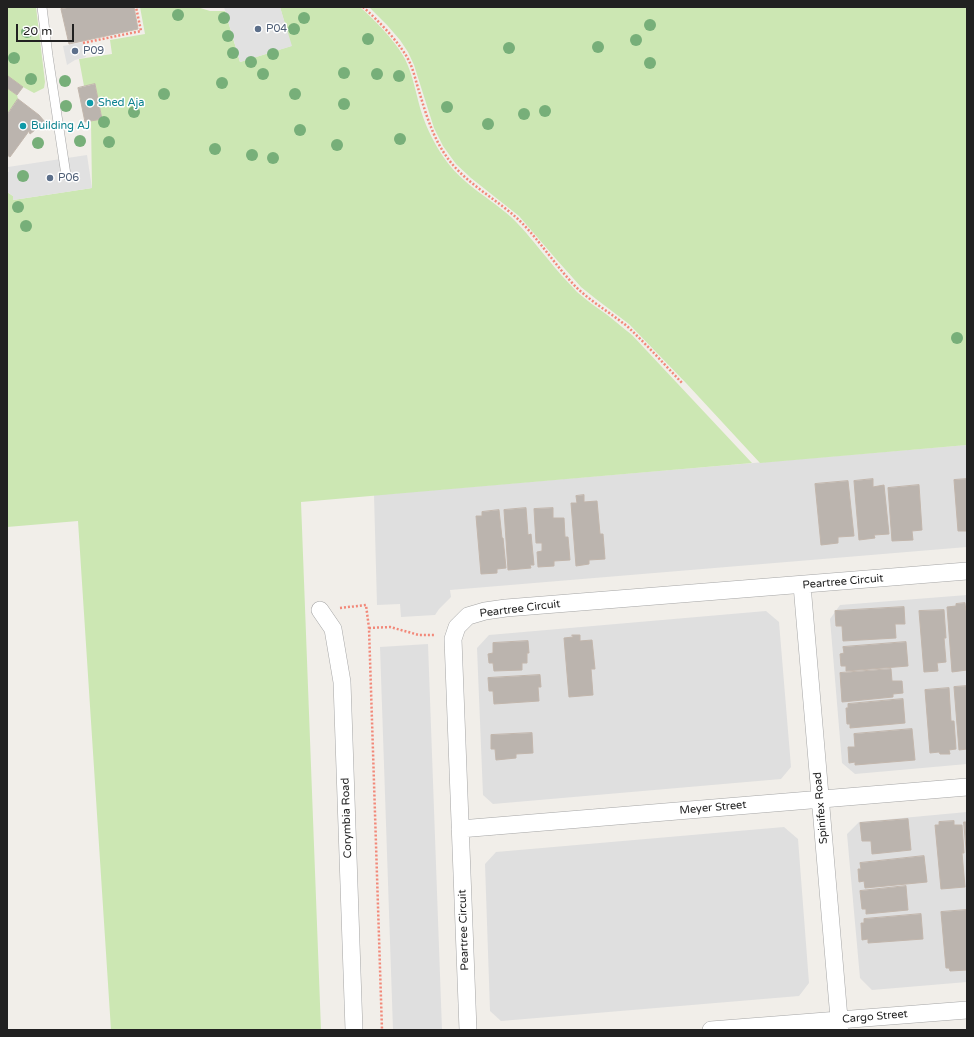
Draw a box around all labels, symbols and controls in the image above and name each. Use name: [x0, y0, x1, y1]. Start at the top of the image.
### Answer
scale bar: [18, 16, 76, 42]
place label: P04: [266, 22, 287, 36]
text: 20 m: [23, 24, 52, 38]
marker: P04: [253, 24, 263, 34]
place label: P09: [83, 44, 104, 58]
marker: P09: [70, 46, 80, 56]
place label: Shed Aja: [98, 96, 145, 110]
marker: Shed Aja: [85, 98, 95, 108]
place label: Building AJ: [31, 119, 90, 133]
marker: Building AJ: [18, 121, 28, 131]
place label: P06: [58, 171, 79, 185]
marker: P06: [45, 173, 55, 183]
street label: Peartree Circuit: [802, 572, 884, 592]
street label: Peartree Circuit: [479, 597, 561, 621]
street label: Spinifex Road: [811, 771, 831, 845]
street label: Corymbia Road: [339, 777, 355, 859]
street label: Meyer Street: [679, 798, 747, 818]
street label: Peartree Circuit: [456, 889, 472, 971]
street label: Cargo Street: [842, 1008, 908, 1026]

